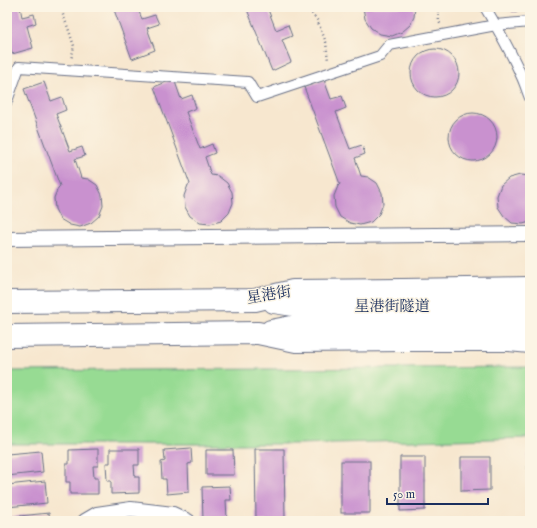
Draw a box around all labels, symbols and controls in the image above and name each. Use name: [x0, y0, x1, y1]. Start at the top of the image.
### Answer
street label: 星港街: [245, 282, 293, 308]
street label: 星港街隧道: [354, 297, 430, 316]
scale bar: [387, 480, 488, 506]
text: 50 m: [393, 487, 415, 502]

